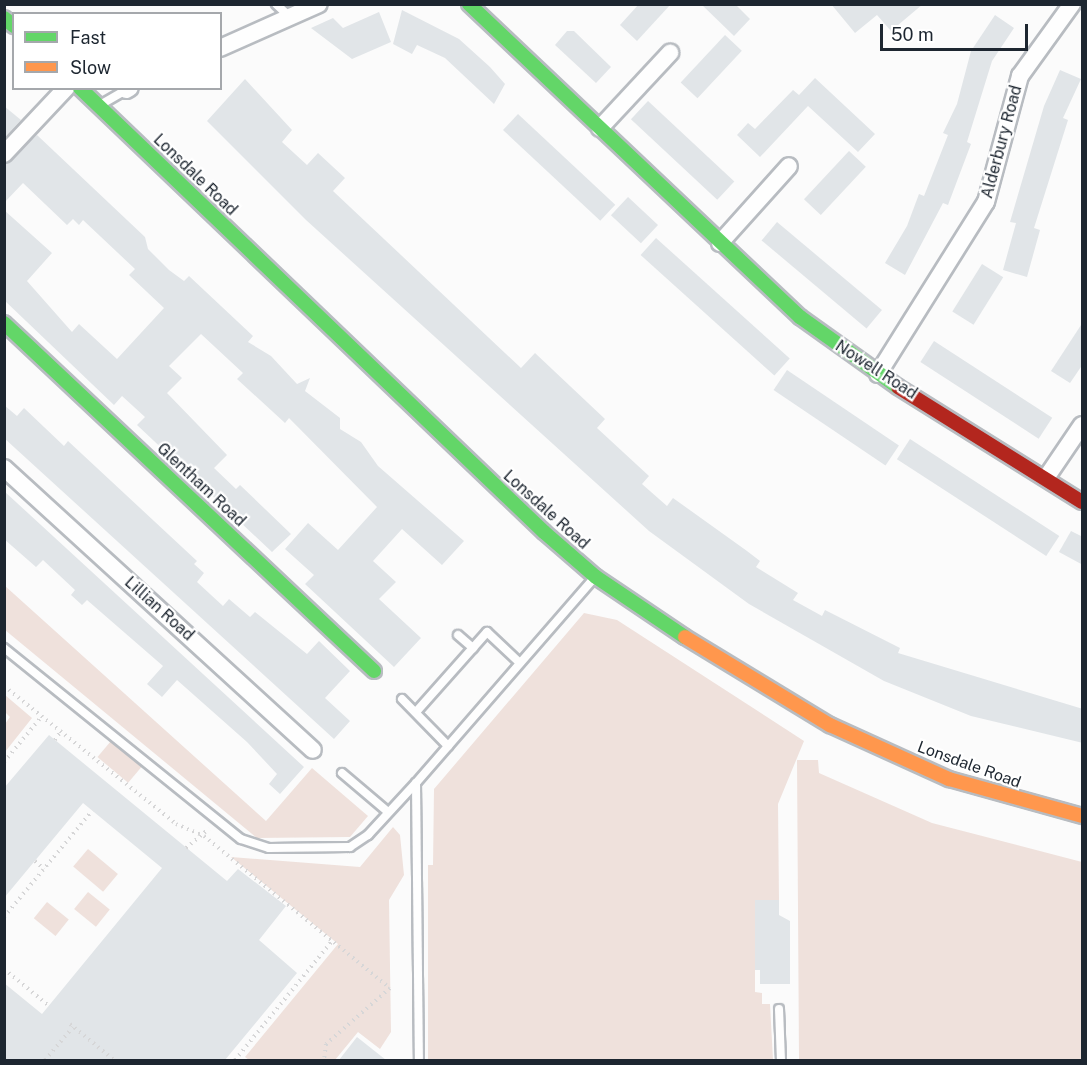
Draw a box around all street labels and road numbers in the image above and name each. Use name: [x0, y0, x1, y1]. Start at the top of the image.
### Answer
street label: Alderbury Road: [978, 83, 1026, 201]
street label: Lonsdale Road: [149, 130, 241, 220]
street label: Nowell Road: [832, 336, 920, 404]
street label: Glentham Road: [153, 439, 249, 531]
street label: Lonsdale Road: [499, 466, 593, 554]
street label: Lillian Road: [120, 573, 198, 645]
street label: Lonsdale Road: [915, 737, 1023, 793]

